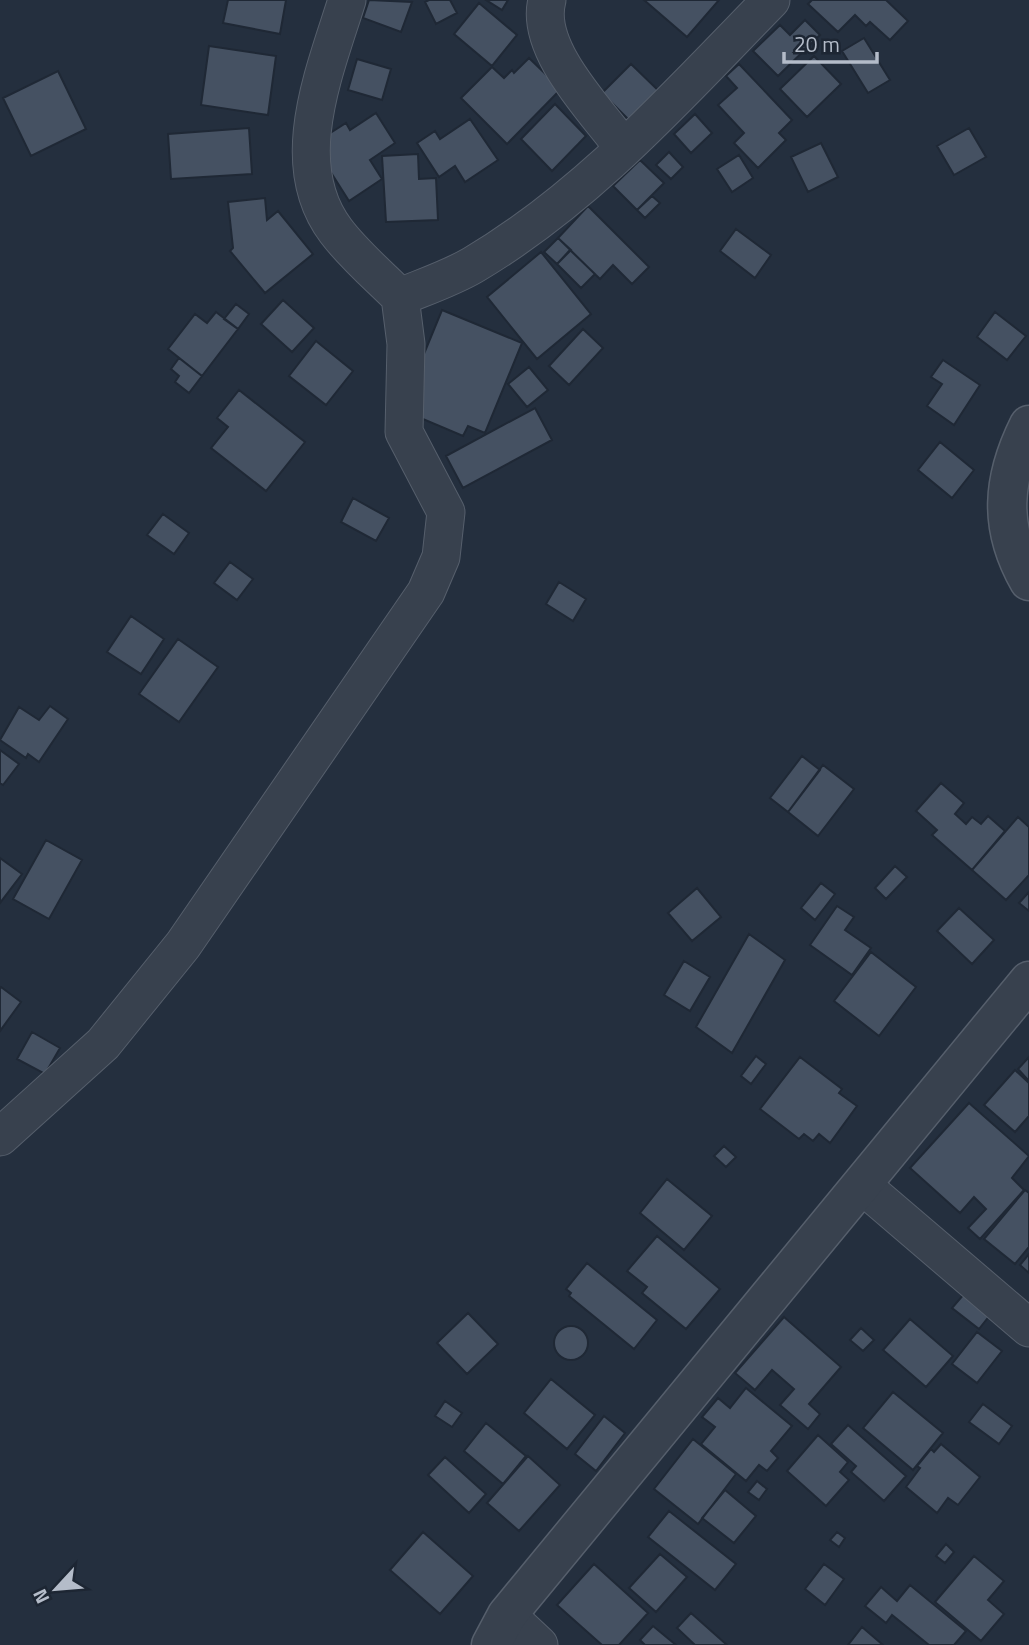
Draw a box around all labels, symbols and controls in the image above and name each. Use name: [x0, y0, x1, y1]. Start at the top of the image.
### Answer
scale bar: [784, 21, 877, 65]
text: 20 m: [794, 28, 840, 60]
north arrow: [21, 1554, 91, 1624]
text: N: [24, 1584, 56, 1609]

